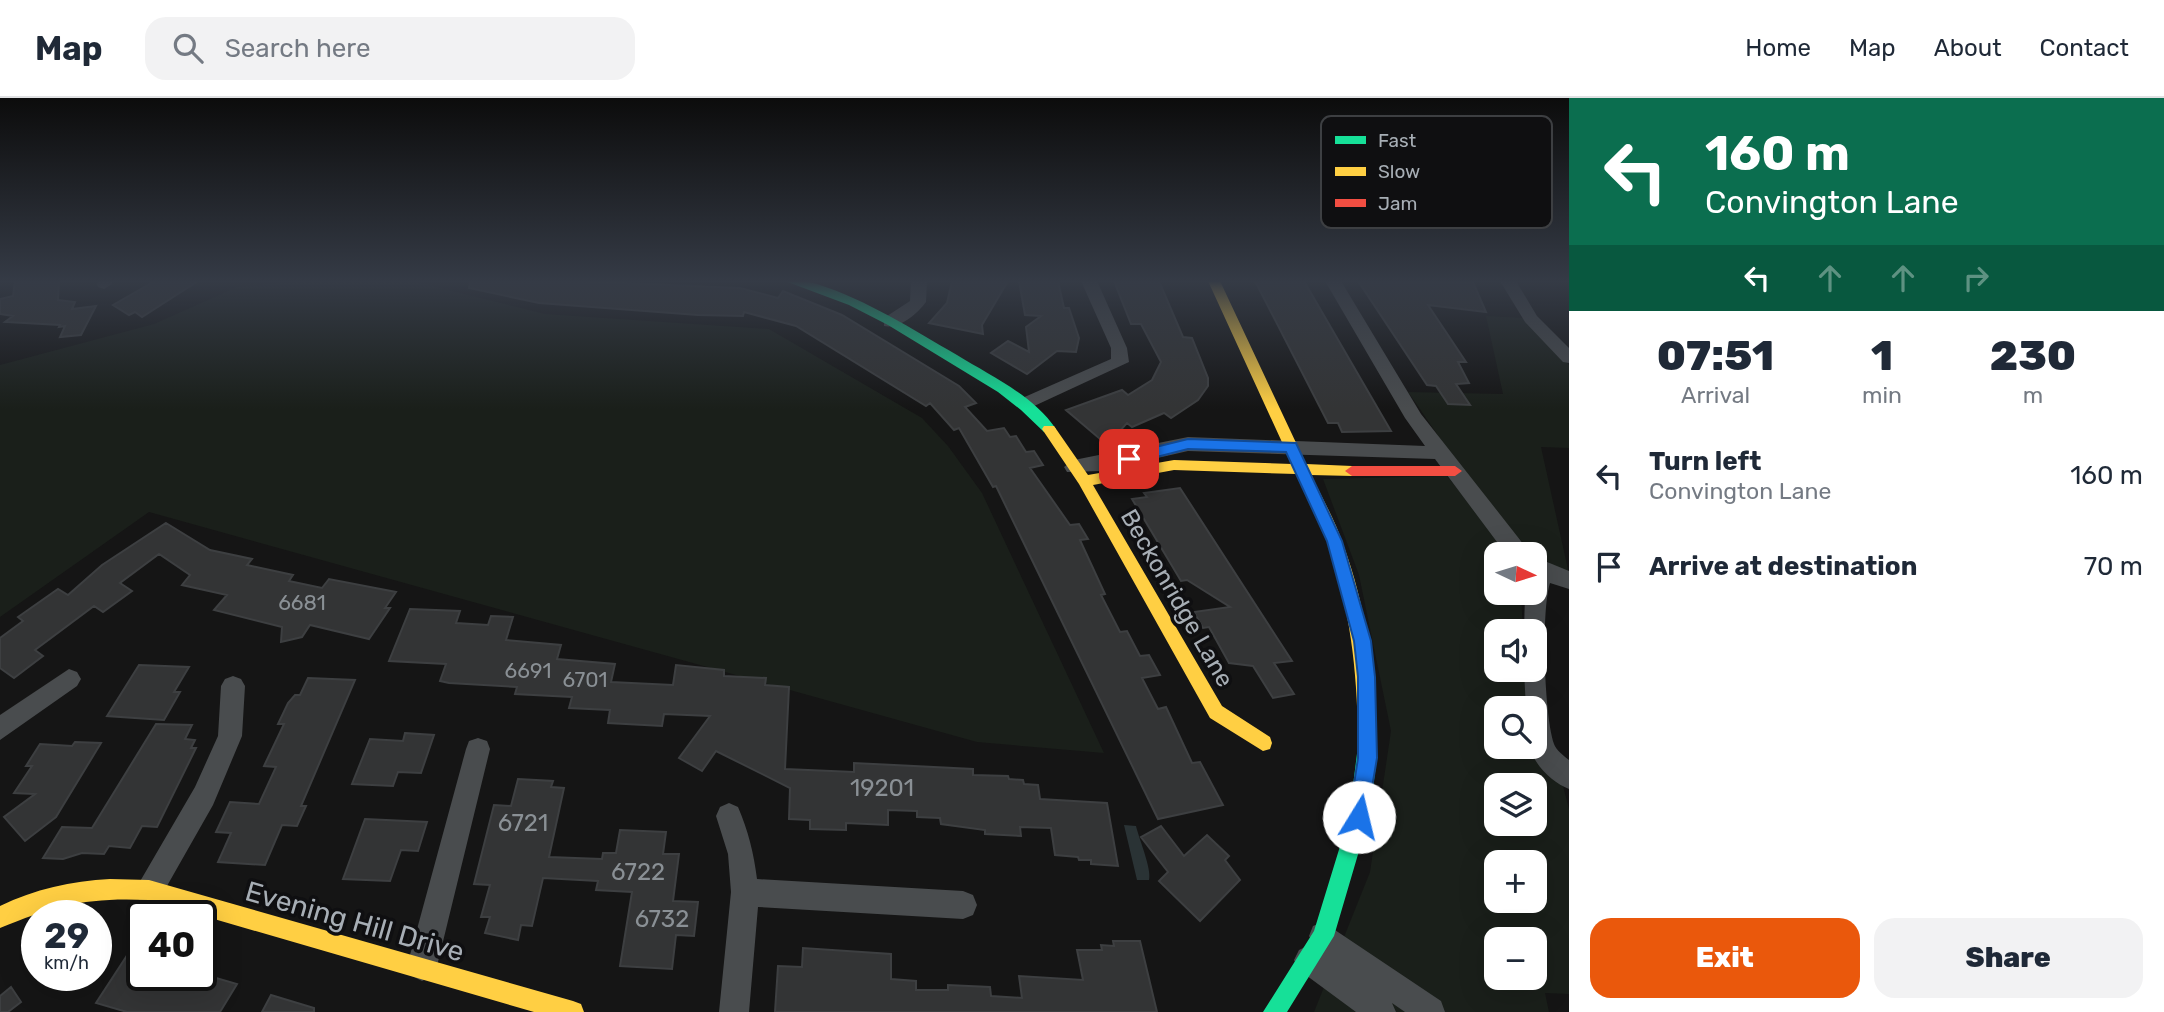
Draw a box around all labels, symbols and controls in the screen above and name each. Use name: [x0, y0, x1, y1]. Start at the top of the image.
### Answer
search box: [145, 17, 635, 80]
text: Map: [35, 29, 103, 68]
icon: search: [169, 29, 207, 67]
text: Search here: [225, 33, 370, 64]
text: Home: [1745, 34, 1811, 62]
text: Map: [1849, 34, 1896, 62]
text: About: [1934, 34, 2002, 62]
text: Contact: [2040, 34, 2129, 62]
legend: [1321, 116, 1552, 228]
text: 160 m: [1705, 124, 1850, 182]
icon: left: [1590, 126, 1681, 217]
text: Fast: [1378, 129, 1417, 152]
text: Slow: [1378, 160, 1420, 183]
text: Convington Lane: [1705, 183, 1959, 221]
text: Jam: [1378, 192, 1417, 215]
icon: left: [1738, 259, 1776, 297]
icon: ahead: [1811, 259, 1849, 297]
icon: ahead: [1884, 259, 1922, 297]
icon: right: [1957, 259, 1995, 297]
text: 07:51: [1657, 331, 1774, 381]
text: 1: [1871, 331, 1893, 381]
text: 230: [1990, 331, 2076, 381]
text: Arrival: [1681, 381, 1750, 409]
text: min: [1862, 381, 1902, 409]
text: m: [2023, 381, 2043, 409]
pin: [1099, 429, 1159, 489]
icon: arrive: [1110, 440, 1148, 478]
text: Turn left: [1649, 446, 1761, 477]
icon: left: [1590, 457, 1628, 495]
text: 160 m: [2070, 460, 2143, 491]
text: Convington Lane: [1649, 477, 1831, 505]
street label: Beckonridge Lane: [1115, 504, 1239, 692]
north arrow: [1484, 542, 1547, 606]
map controls: [1484, 542, 1547, 990]
icon: arrive: [1590, 548, 1628, 586]
text: Arrive at destination: [1649, 551, 1917, 582]
text: 70 m: [2084, 551, 2143, 582]
house number: 6681: [278, 590, 326, 615]
button: sound: [1484, 619, 1547, 682]
house number: 6691: [505, 658, 551, 683]
house number: 6701: [562, 667, 608, 692]
button: search: [1484, 696, 1547, 759]
button: layers: [1484, 773, 1547, 836]
house number: 19201: [850, 774, 914, 802]
position arrow: [1322, 780, 1396, 854]
house number: 6721: [498, 809, 548, 837]
button: +: [1484, 850, 1547, 913]
house number: 6722: [611, 858, 665, 886]
street label: Evening Hill Drive: [242, 874, 468, 969]
speed limit sign: 40: [126, 900, 217, 991]
house number: 6732: [635, 905, 689, 933]
text: 29: [44, 915, 89, 957]
button: Exit: [1590, 918, 1860, 998]
button: Share: [1874, 918, 2143, 998]
button: −: [1484, 927, 1547, 990]
text: km/h: [44, 952, 89, 974]

